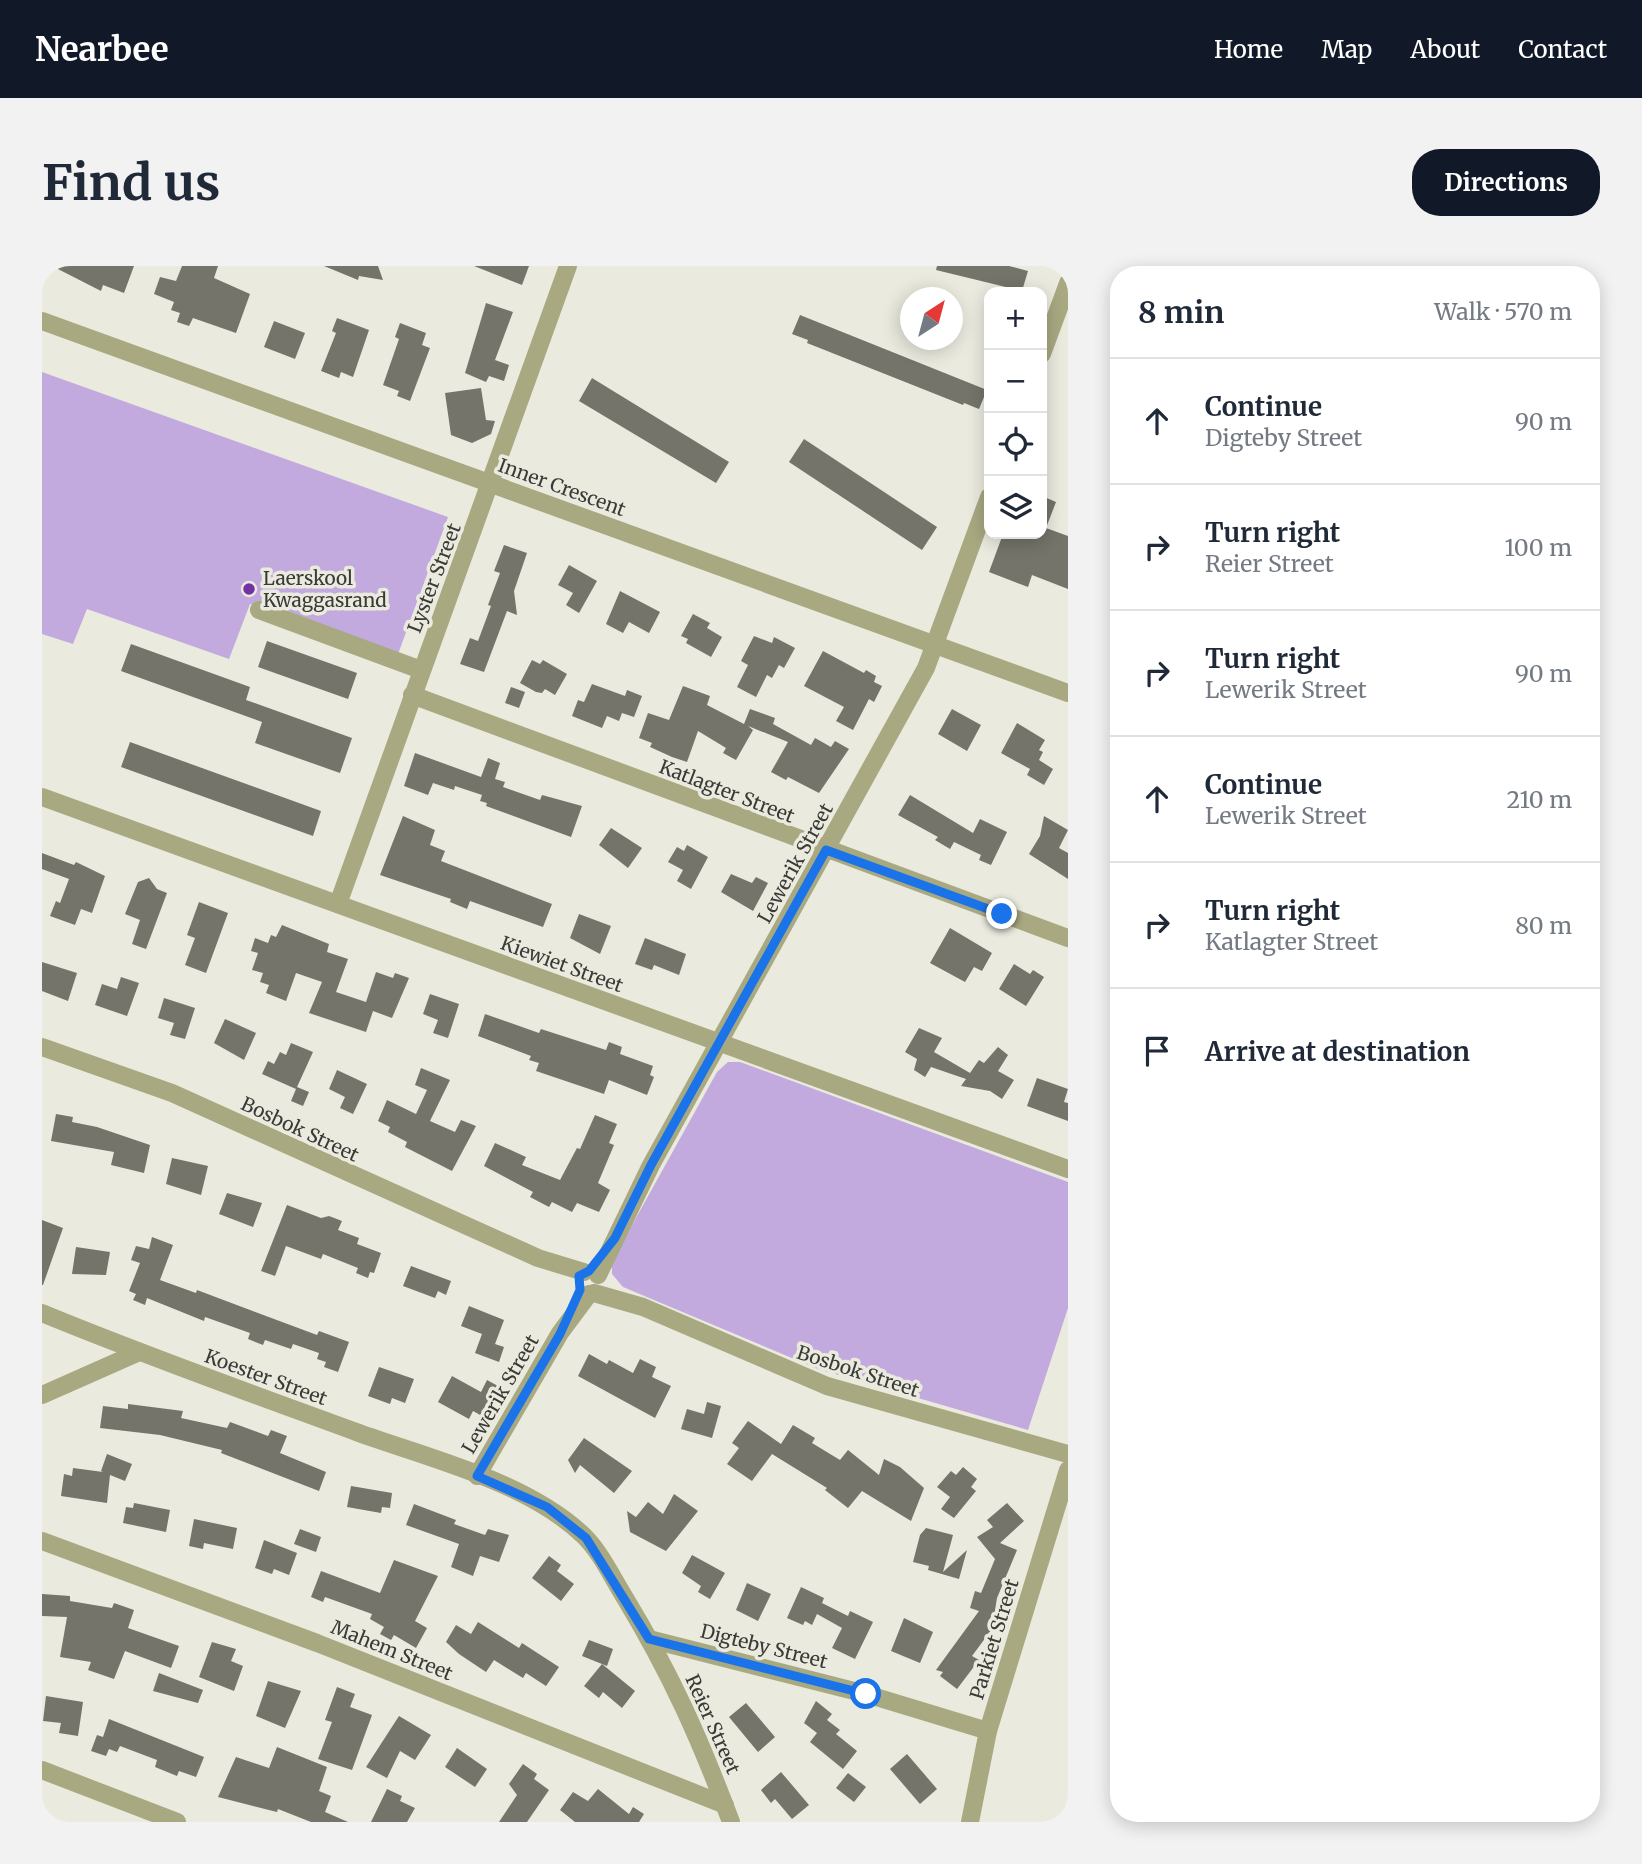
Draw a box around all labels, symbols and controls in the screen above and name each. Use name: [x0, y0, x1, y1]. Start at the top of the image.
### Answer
text: Nearbee: [35, 29, 169, 70]
text: Home: [1214, 34, 1283, 65]
text: Map: [1321, 34, 1372, 65]
text: About: [1410, 34, 1480, 65]
text: Contact: [1518, 34, 1607, 65]
button: Directions: [1412, 149, 1600, 216]
text: Find us: [42, 152, 220, 213]
north arrow: [900, 287, 963, 350]
map controls: [984, 287, 1047, 539]
button: +: [984, 287, 1047, 350]
text: 8 min: [1138, 293, 1224, 331]
text: Walk · 570 m: [1434, 297, 1572, 326]
button: −: [984, 350, 1047, 413]
text: Continue: [1205, 390, 1322, 423]
icon: ahead: [1138, 402, 1176, 440]
text: 90 m: [1515, 407, 1572, 436]
button: locate: [984, 413, 1047, 476]
text: Digteby Street: [1205, 423, 1362, 452]
street label: Inner Crescent: [495, 453, 629, 521]
button: layers: [984, 476, 1047, 539]
text: Turn right: [1205, 516, 1340, 549]
street label: Lyster Street: [402, 519, 466, 636]
icon: right: [1138, 528, 1176, 566]
text: 100 m: [1504, 533, 1572, 562]
text: Reier Street: [1205, 549, 1334, 578]
place label: Laerskool Kwaggasrand: [263, 566, 387, 612]
marker: Laerskool Kwaggasrand: [241, 581, 257, 597]
text: Turn right: [1205, 642, 1340, 675]
icon: right: [1138, 654, 1176, 692]
text: 90 m: [1515, 659, 1572, 688]
text: Lewerik Street: [1205, 675, 1367, 704]
street label: Katlagter Street: [656, 754, 799, 828]
text: Continue: [1205, 768, 1322, 801]
icon: ahead: [1138, 780, 1176, 818]
text: 210 m: [1507, 785, 1572, 814]
street label: Lewerik Street: [752, 798, 838, 927]
text: Lewerik Street: [1205, 801, 1367, 830]
text: Turn right: [1205, 894, 1340, 927]
route end: [986, 898, 1017, 929]
icon: right: [1138, 906, 1176, 944]
text: 80 m: [1515, 911, 1572, 940]
text: Katlagter Street: [1205, 927, 1378, 956]
street label: Kiewiet Street: [498, 931, 627, 997]
icon: arrive: [1138, 1032, 1176, 1070]
text: Arrive at destination: [1205, 1035, 1470, 1068]
street label: Bosbok Street: [237, 1091, 363, 1167]
street label: Lewerik Street: [456, 1330, 544, 1458]
street label: Bosbok Street: [794, 1340, 923, 1402]
street label: Koester Street: [201, 1344, 331, 1410]
street label: Parkiet Street: [964, 1575, 1024, 1702]
street label: Mahem Street: [328, 1615, 457, 1686]
street label: Digteby Street: [698, 1619, 831, 1674]
street label: Reier Street: [680, 1671, 746, 1778]
route start: [850, 1678, 881, 1709]

